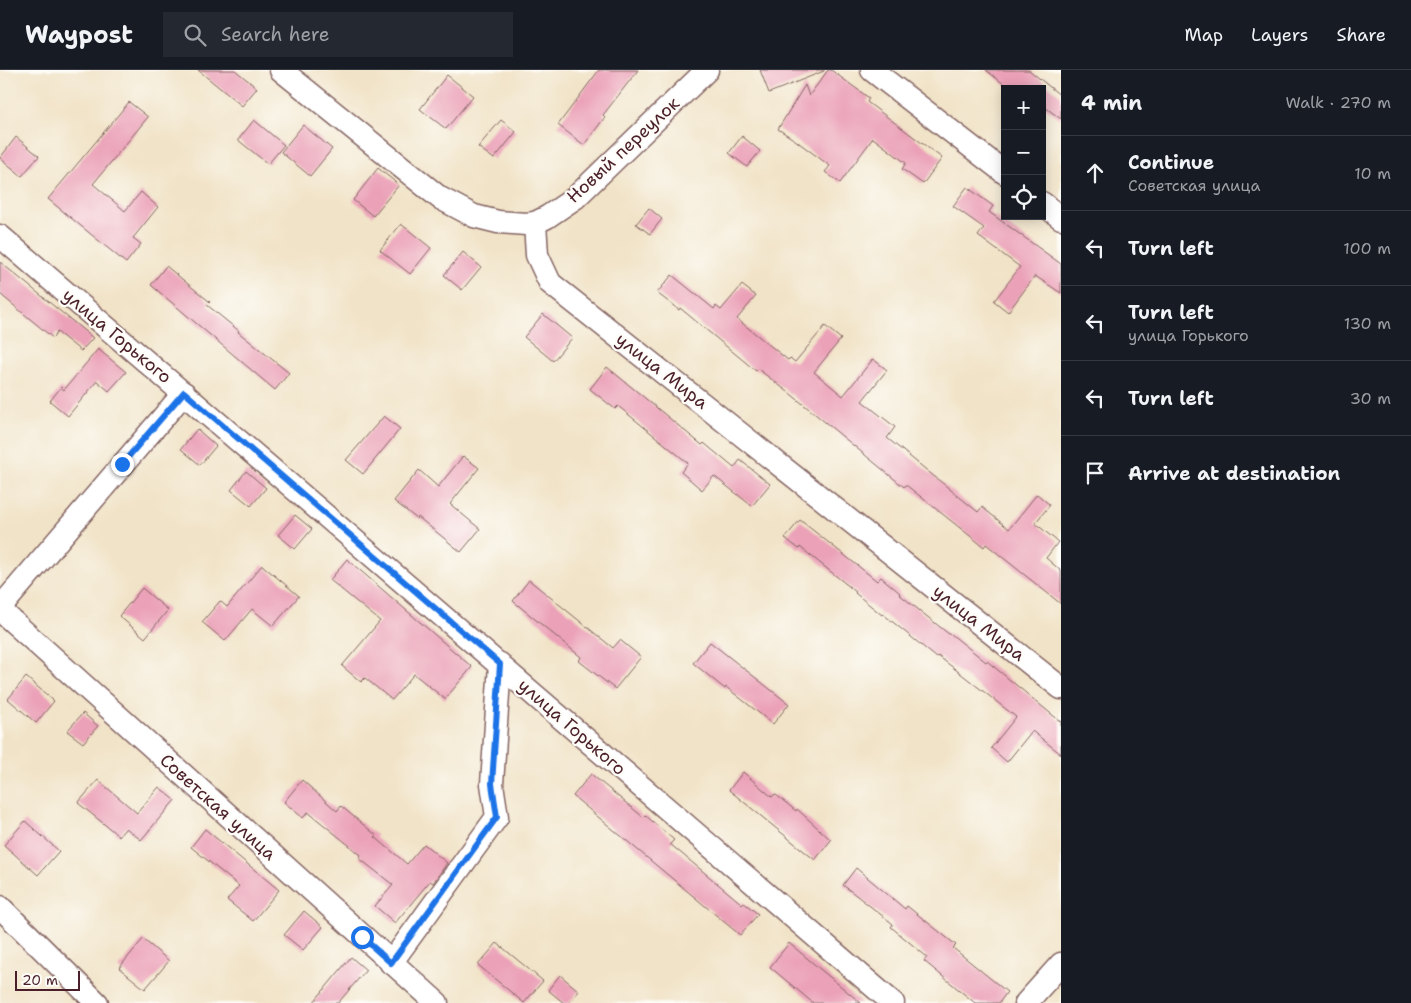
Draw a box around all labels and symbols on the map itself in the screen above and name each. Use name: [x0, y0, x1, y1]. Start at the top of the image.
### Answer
street label: Новый переулок: [561, 91, 685, 208]
street label: улица Горького: [57, 283, 177, 389]
street label: улица Мира: [611, 327, 713, 415]
route end: [111, 453, 134, 476]
street label: улица Мира: [928, 579, 1030, 667]
street label: улица Горького: [513, 673, 631, 781]
street label: Советская улица: [155, 748, 281, 866]
route start: [351, 926, 374, 949]
scale bar: [15, 968, 80, 991]

